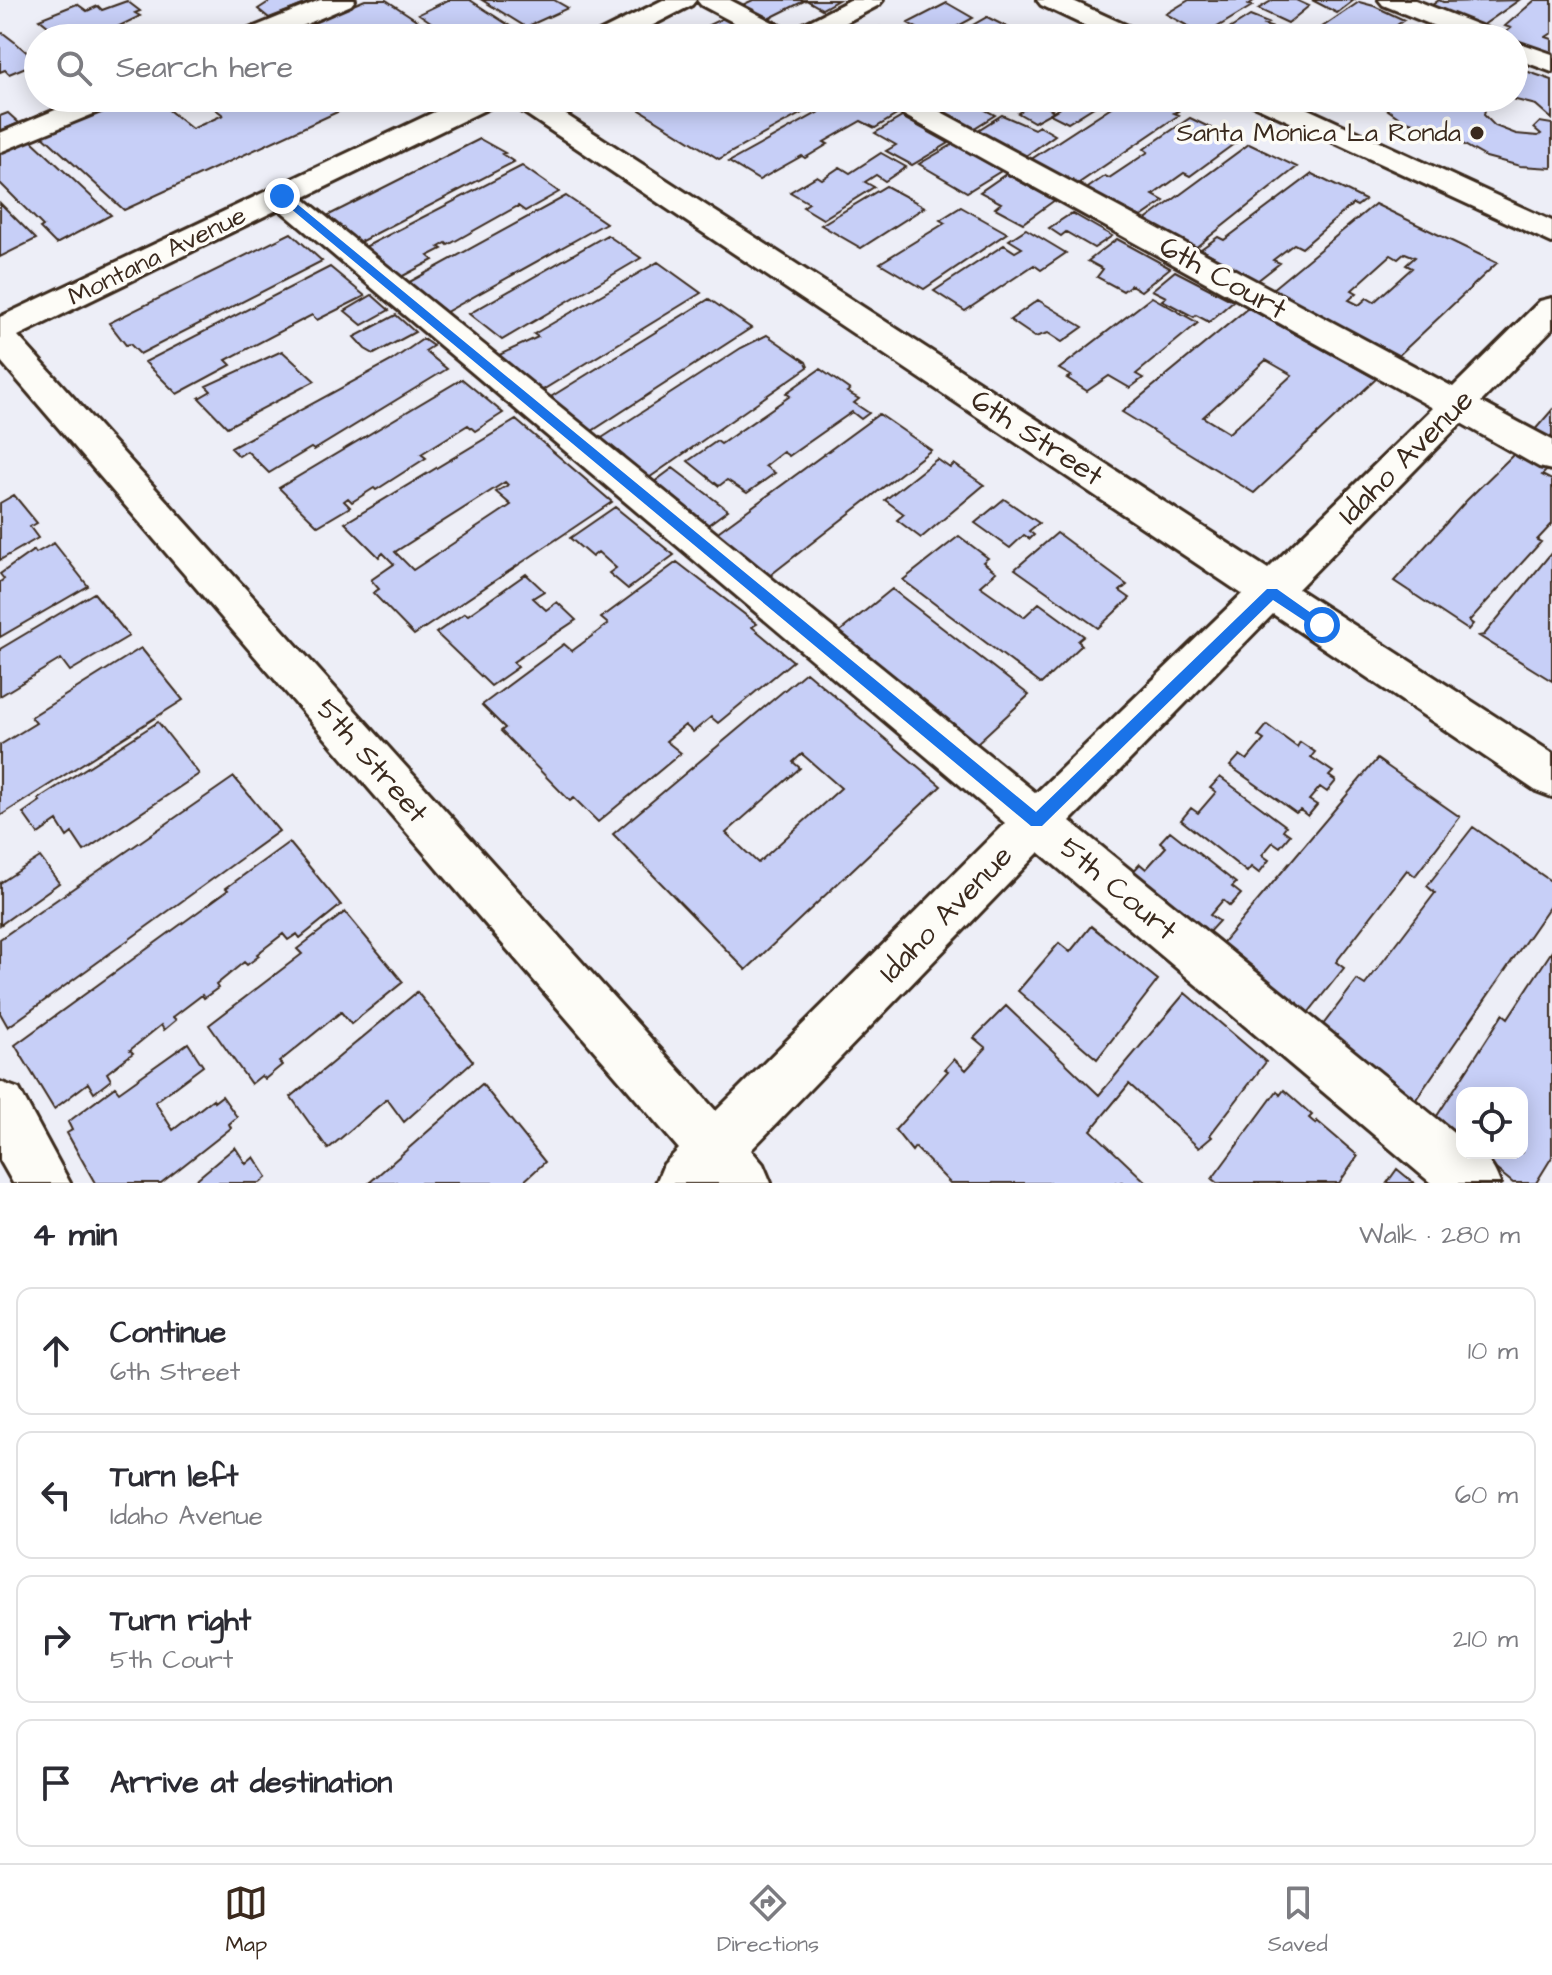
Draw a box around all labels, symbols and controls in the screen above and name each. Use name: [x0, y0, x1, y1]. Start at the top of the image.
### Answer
search box: [24, 24, 1528, 112]
icon: search: [52, 46, 96, 90]
text: Search here: [116, 47, 293, 89]
place label: Santa Monica La Ronda: [1176, 115, 1461, 151]
marker: Santa Monica La Ronda: [1468, 124, 1486, 142]
route end: [264, 178, 300, 214]
street label: Montana Avenue: [62, 197, 252, 315]
street label: 6th Court: [1152, 226, 1294, 330]
street label: 6th Street: [963, 379, 1111, 497]
street label: Idaho Avenue: [1329, 380, 1483, 534]
route start: [1304, 607, 1340, 643]
street label: 5th Street: [306, 690, 438, 832]
street label: 5th Court: [1050, 827, 1186, 951]
street label: Idaho Avenue: [870, 836, 1022, 992]
map controls: [1456, 1087, 1528, 1159]
button: locate: [1456, 1087, 1528, 1159]
text: 4 min: [32, 1211, 117, 1259]
text: Walk · 280 m: [1359, 1217, 1520, 1253]
text: Continue: [110, 1312, 226, 1354]
icon: ahead: [34, 1329, 78, 1373]
text: 10 m: [1468, 1333, 1518, 1369]
text: 6th Street: [110, 1354, 240, 1390]
text: Turn left: [110, 1456, 238, 1498]
icon: left: [34, 1473, 78, 1517]
text: 60 m: [1455, 1477, 1518, 1513]
text: Idaho Avenue: [110, 1498, 263, 1534]
text: Turn right: [110, 1600, 251, 1642]
icon: right: [34, 1617, 78, 1661]
text: 210 m: [1453, 1621, 1518, 1657]
text: 5th Court: [110, 1642, 233, 1678]
icon: arrive: [34, 1761, 78, 1805]
text: Arrive at destination: [110, 1762, 392, 1804]
tab: Map: [224, 1881, 268, 1960]
tab: Directions: [717, 1881, 819, 1960]
tab: Saved: [1268, 1881, 1328, 1960]

